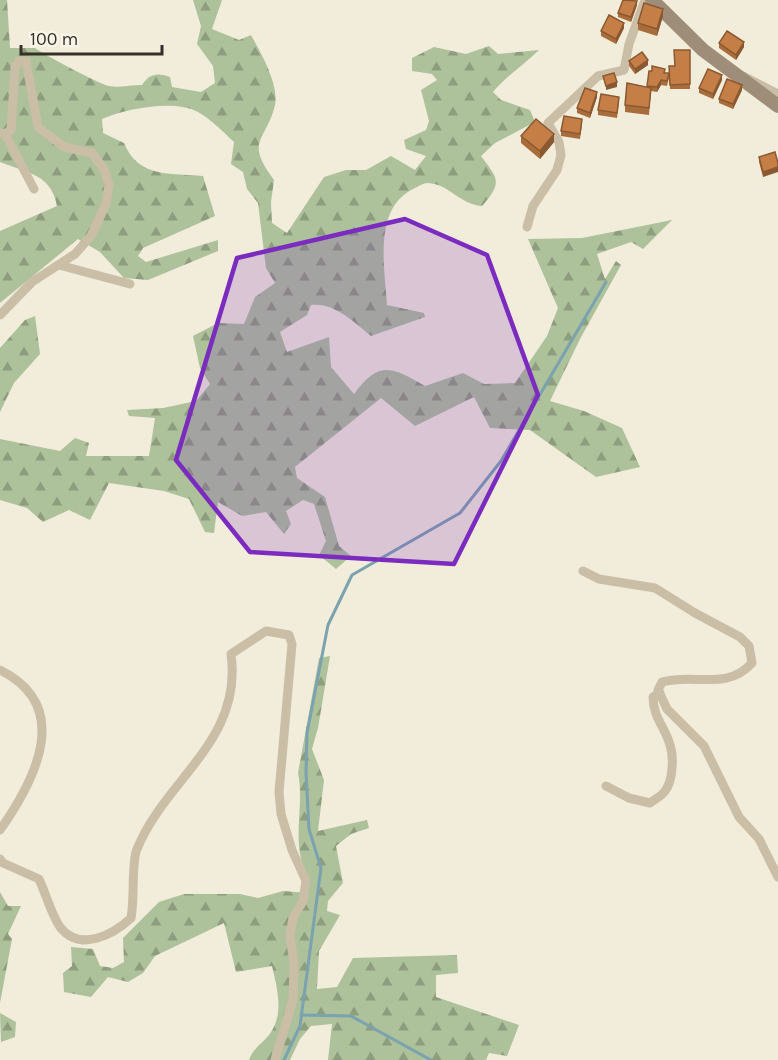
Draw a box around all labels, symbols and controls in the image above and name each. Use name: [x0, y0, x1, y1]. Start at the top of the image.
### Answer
scale bar: [21, 18, 162, 56]
text: 100 m: [30, 28, 78, 50]

